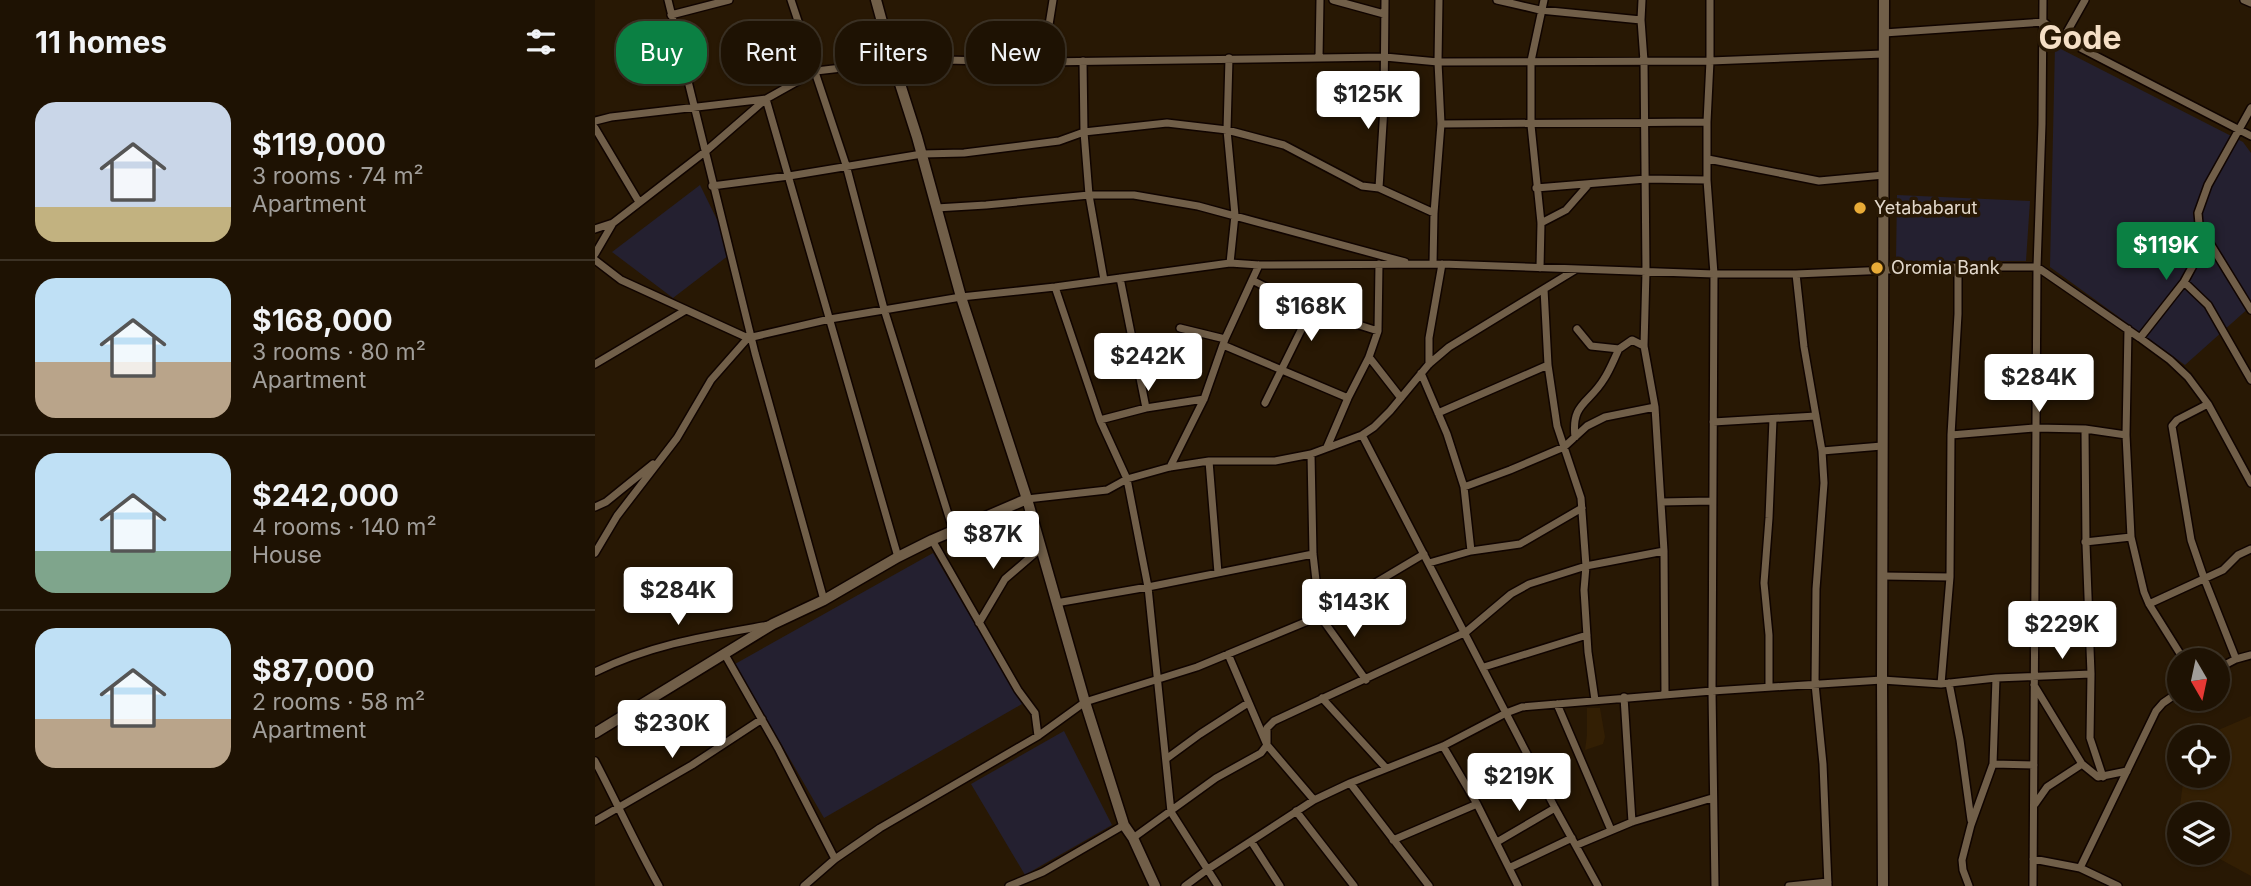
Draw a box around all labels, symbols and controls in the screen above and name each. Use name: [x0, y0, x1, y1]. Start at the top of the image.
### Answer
district label: Gode: [2039, 18, 2121, 57]
chip: Buy: [616, 21, 707, 84]
chip: Rent: [721, 21, 821, 84]
chip: Filters: [835, 21, 952, 84]
chip: New: [966, 21, 1065, 84]
icon: filters: [522, 23, 560, 61]
text: 11 homes: [35, 24, 167, 60]
pin: $125K: [1319, 72, 1417, 131]
text: $125K: [1333, 80, 1403, 108]
text: $119,000: [252, 126, 386, 162]
icon: home: [91, 130, 175, 214]
text: 3 rooms · 74 m²: [252, 162, 424, 190]
text: Apartment: [252, 190, 366, 218]
place label: Yetababarut: [1874, 197, 1977, 218]
marker: Yetababarut: [1852, 200, 1868, 216]
pin: $119K: [2117, 222, 2215, 282]
text: $119K: [2133, 231, 2199, 259]
place label: Oromia Bank: [1891, 257, 2000, 278]
marker: Oromia Bank: [1869, 260, 1885, 276]
pin: $168K: [1262, 284, 1360, 343]
text: $168K: [1275, 292, 1347, 320]
text: $168,000: [252, 302, 393, 338]
icon: home: [91, 306, 175, 390]
pin: $242K: [1099, 334, 1197, 393]
text: 3 rooms · 80 m²: [252, 338, 426, 366]
text: $242K: [1110, 342, 1186, 370]
pin: $284K: [1990, 354, 2088, 414]
text: $284K: [2001, 363, 2077, 391]
text: Apartment: [252, 366, 366, 394]
text: $242,000: [252, 477, 399, 513]
icon: home: [91, 481, 175, 565]
pin: $87K: [952, 512, 1034, 571]
text: 4 rooms · 140 m²: [252, 513, 437, 541]
text: $87K: [963, 520, 1023, 548]
text: House: [252, 541, 322, 569]
pin: $284K: [629, 568, 727, 627]
text: $284K: [640, 576, 716, 604]
pin: $143K: [1305, 580, 1403, 639]
text: $143K: [1318, 588, 1390, 616]
pin: $229K: [2013, 602, 2111, 661]
text: $229K: [2024, 610, 2100, 638]
north arrow: [2167, 648, 2229, 710]
map controls: [2167, 648, 2230, 865]
text: $87,000: [252, 652, 375, 688]
icon: home: [91, 656, 175, 740]
text: 2 rooms · 58 m²: [252, 688, 425, 716]
pin: $230K: [623, 700, 721, 760]
text: $230K: [634, 709, 710, 737]
text: Apartment: [252, 716, 366, 744]
button: locate: [2167, 725, 2230, 788]
pin: $219K: [1470, 754, 1568, 813]
text: $219K: [1484, 762, 1554, 790]
button: layers: [2167, 802, 2230, 865]

